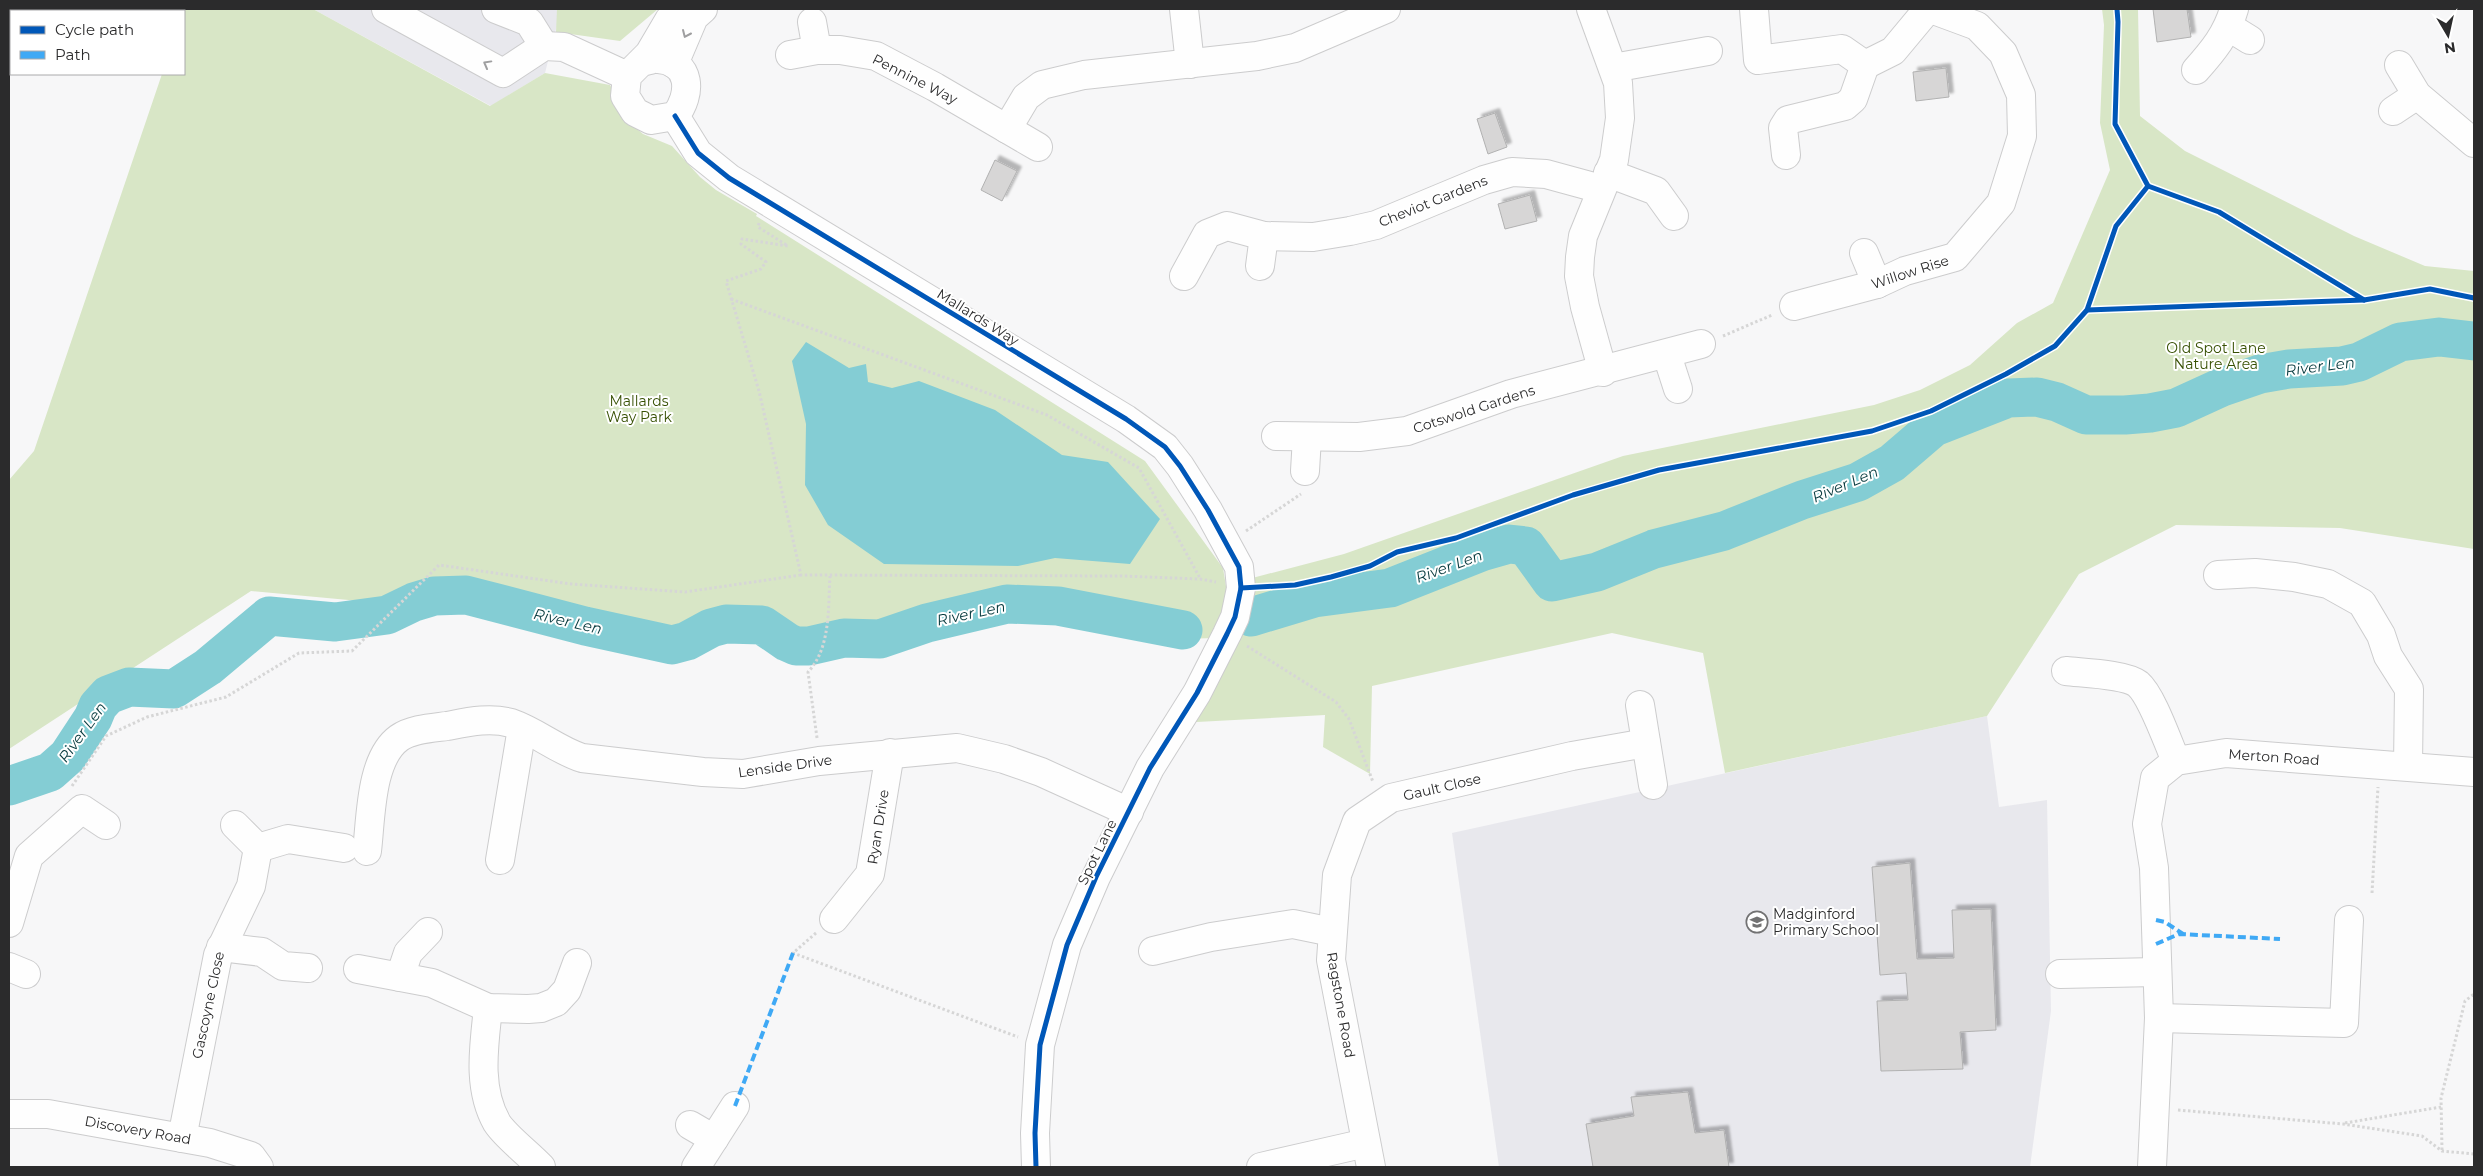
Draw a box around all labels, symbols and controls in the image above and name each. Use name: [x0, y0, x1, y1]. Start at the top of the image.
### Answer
legend: [10, 10, 185, 75]
north arrow: [2423, 10, 2473, 60]
text: Cycle path: [55, 20, 134, 39]
one-way arrow: [681, 29, 692, 38]
text: N: [2443, 38, 2457, 58]
text: Path: [55, 45, 91, 64]
street label: Pennine Way: [869, 50, 961, 108]
one-way arrow: [484, 60, 493, 70]
street label: Cheviot Gardens: [1376, 171, 1490, 231]
street label: Willow Rise: [1869, 251, 1951, 293]
street label: Mallards Way: [934, 285, 1023, 350]
park label: Old Spot Lane Nature Area: [2166, 339, 2266, 373]
water label: River Len: [2284, 352, 2356, 380]
street label: Cotswold Gardens: [1411, 381, 1537, 437]
park label: Mallards Way Park: [606, 392, 673, 426]
water label: River Len: [1809, 462, 1881, 506]
water label: River Len: [1413, 545, 1485, 587]
water label: River Len: [935, 596, 1007, 630]
water label: River Len: [532, 604, 604, 638]
water label: River Len: [54, 698, 110, 766]
street label: Merton Road: [2228, 745, 2320, 769]
street label: Lenside Drive: [737, 750, 833, 782]
street label: Gault Close: [1401, 769, 1483, 805]
street label: Ryan Drive: [863, 788, 893, 866]
street label: Spot Lane: [1073, 816, 1121, 888]
place label: Madginford Primary School: [1773, 905, 1879, 939]
school or university icon: Madginford Primary School: [1745, 910, 1769, 934]
street label: Gascoyne Close: [188, 950, 228, 1060]
street label: Ragstone Road: [1323, 951, 1359, 1059]
street label: Discovery Road: [83, 1112, 193, 1148]

